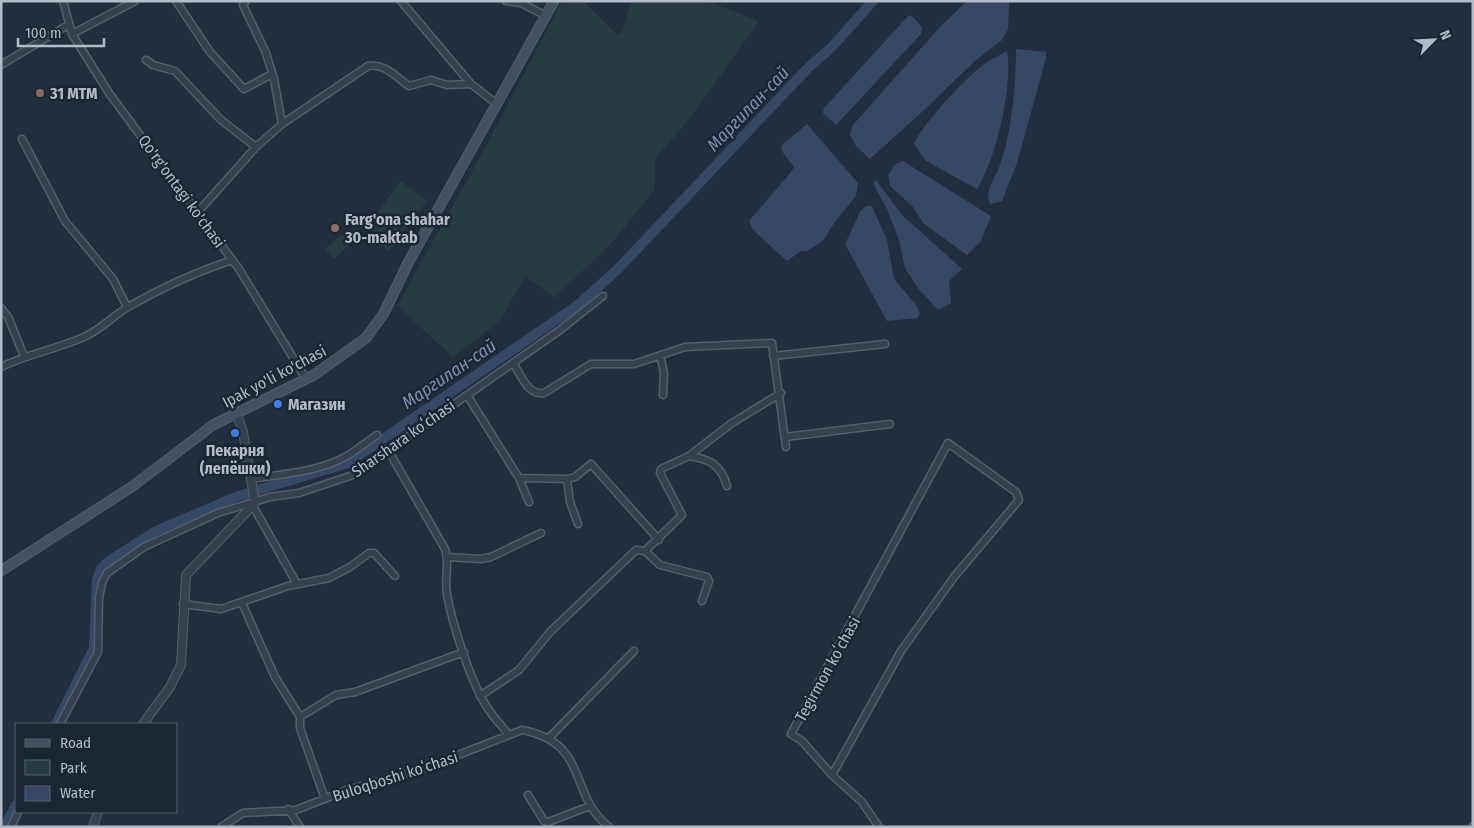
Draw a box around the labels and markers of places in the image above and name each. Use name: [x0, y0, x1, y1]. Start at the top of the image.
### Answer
place label: 31 MTM: [49, 84, 98, 103]
marker: 31 MTM: [34, 87, 46, 99]
place label: Farg'ona shahar 30-maktab: [344, 210, 450, 247]
marker: Farg'ona shahar 30-maktab: [329, 222, 341, 234]
place label: Магазин: [288, 395, 345, 414]
marker: Магазин: [272, 398, 284, 410]
marker: Пекарня (лепёшки): [229, 427, 241, 439]
place label: Пекарня (лепёшки): [200, 441, 270, 478]

